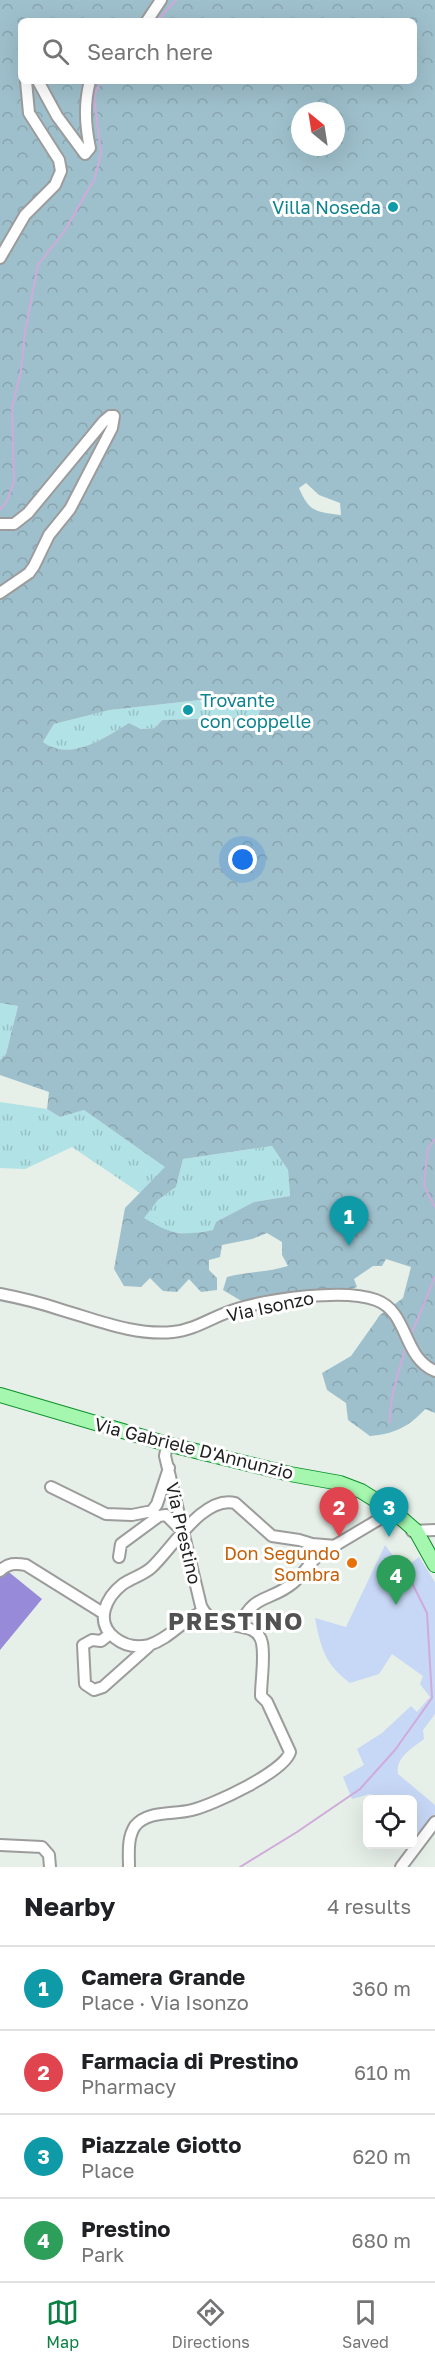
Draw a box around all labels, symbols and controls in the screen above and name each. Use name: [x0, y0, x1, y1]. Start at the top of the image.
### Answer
search box: [18, 18, 417, 84]
icon: search: [39, 35, 72, 68]
text: Search here: [87, 38, 213, 65]
north arrow: [291, 102, 345, 156]
place label: Villa Noseda: [272, 196, 381, 218]
marker: Villa Noseda: [386, 200, 400, 214]
place label: Trovante con coppelle: [200, 689, 311, 732]
marker: Trovante con coppelle: [181, 703, 195, 717]
your location: [228, 845, 257, 874]
pin: 1: [330, 1196, 368, 1246]
street label: Via Isonzo: [224, 1286, 316, 1326]
street label: Via Gabriele D'Annunzio: [92, 1413, 296, 1483]
street label: Via Prestino: [162, 1480, 206, 1586]
pin: 2: [320, 1488, 358, 1537]
pin: 3: [370, 1488, 408, 1537]
place label: Don Segundo Sombra: [224, 1542, 340, 1585]
marker: Don Segundo Sombra: [345, 1556, 359, 1570]
pin: 4: [376, 1556, 416, 1605]
district label: PRESTINO: [168, 1606, 304, 1635]
map controls: [363, 1795, 417, 1849]
button: locate: [363, 1795, 417, 1849]
text: Nearby: [24, 1891, 115, 1922]
text: 4 results: [327, 1894, 411, 1918]
text: Camera Grande: [81, 1963, 245, 1990]
text: 1: [38, 1976, 49, 2000]
text: 360 m: [352, 1976, 411, 2000]
text: Place · Via Isonzo: [81, 1990, 249, 2014]
text: Farmacia di Prestino: [81, 2047, 299, 2074]
text: 2: [37, 2060, 50, 2084]
text: 610 m: [354, 2060, 411, 2084]
text: Pharmacy: [81, 2074, 176, 2098]
text: Piazzale Giotto: [81, 2131, 242, 2158]
text: 3: [37, 2144, 50, 2168]
text: 620 m: [352, 2144, 411, 2168]
text: Place: [81, 2158, 134, 2182]
text: Prestino: [81, 2215, 171, 2242]
text: 4: [37, 2228, 50, 2252]
text: 680 m: [352, 2228, 411, 2252]
text: Park: [81, 2242, 124, 2266]
tab: Map: [46, 2296, 79, 2352]
tab: Directions: [172, 2296, 250, 2352]
tab: Saved: [342, 2296, 389, 2352]

